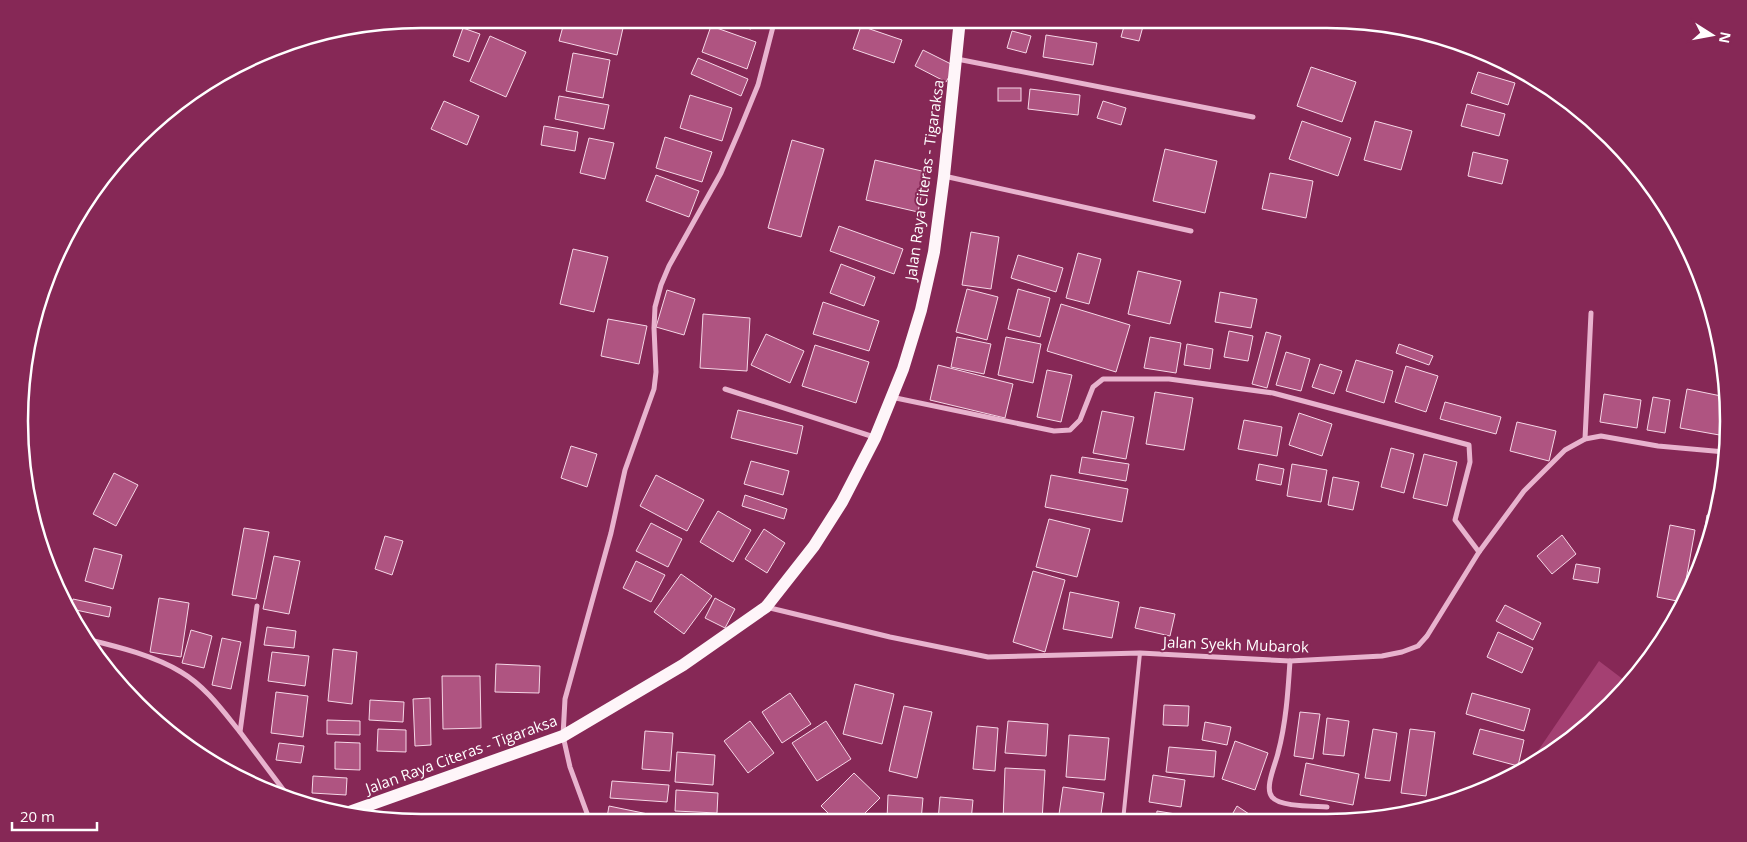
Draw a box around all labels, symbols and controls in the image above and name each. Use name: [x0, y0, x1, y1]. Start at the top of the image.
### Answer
north arrow: [1687, 10, 1737, 60]
text: N: [1715, 30, 1736, 45]
street label: Jalan Raya Citeras - Tigaraksa: [900, 78, 948, 284]
street label: Jalan Syekh Mubarok: [1161, 631, 1309, 657]
street label: Jalan Raya Citeras - Tigaraksa: [361, 710, 560, 799]
scale bar: [12, 800, 98, 832]
text: 20 m: [20, 806, 55, 826]

